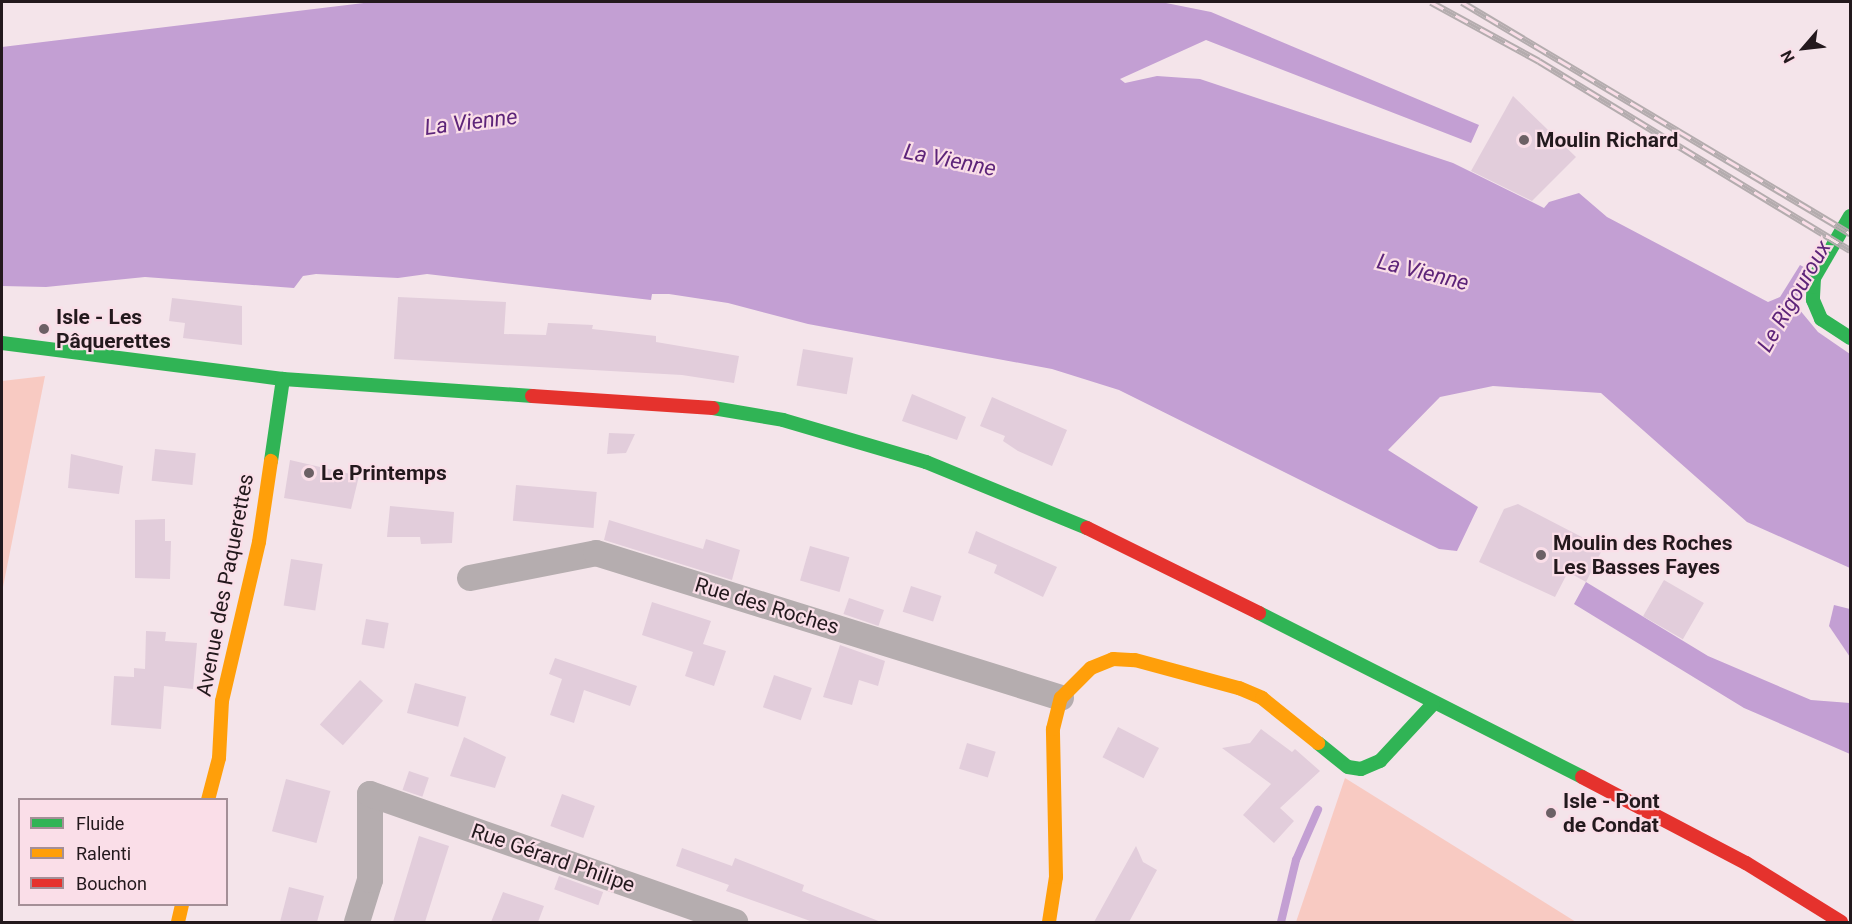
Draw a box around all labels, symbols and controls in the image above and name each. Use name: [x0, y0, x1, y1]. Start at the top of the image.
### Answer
north arrow: [1774, 18, 1834, 78]
text: N: [1777, 47, 1799, 66]
water label: La Vienne: [423, 103, 519, 141]
place label: Moulin Richard: [1536, 127, 1678, 153]
marker: Moulin Richard: [1517, 133, 1531, 147]
water label: La Vienne: [902, 138, 998, 182]
water label: Le Rigouroux: [1752, 236, 1836, 356]
water label: La Vienne: [1374, 248, 1472, 296]
place label: Isle - Les Pâquerettes: [56, 304, 171, 354]
marker: Isle - Les Pâquerettes: [37, 322, 51, 336]
place label: Le Printemps: [321, 460, 447, 486]
marker: Le Printemps: [302, 466, 316, 480]
street label: Avenue des Paquerettes: [191, 472, 259, 698]
place label: Moulin des Roches Les Basses Fayes: [1553, 530, 1732, 580]
marker: Moulin des Roches Les Basses Fayes: [1534, 548, 1548, 562]
street label: Rue des Roches: [692, 572, 842, 640]
place label: Isle - Pont de Condat: [1563, 788, 1660, 838]
legend: [18, 798, 228, 906]
marker: Isle - Pont de Condat: [1544, 806, 1558, 820]
text: Fluide: [76, 813, 124, 834]
street label: Rue Gérard Philipe: [468, 818, 638, 898]
text: Ralenti: [76, 843, 131, 864]
text: Bouchon: [76, 873, 147, 894]

